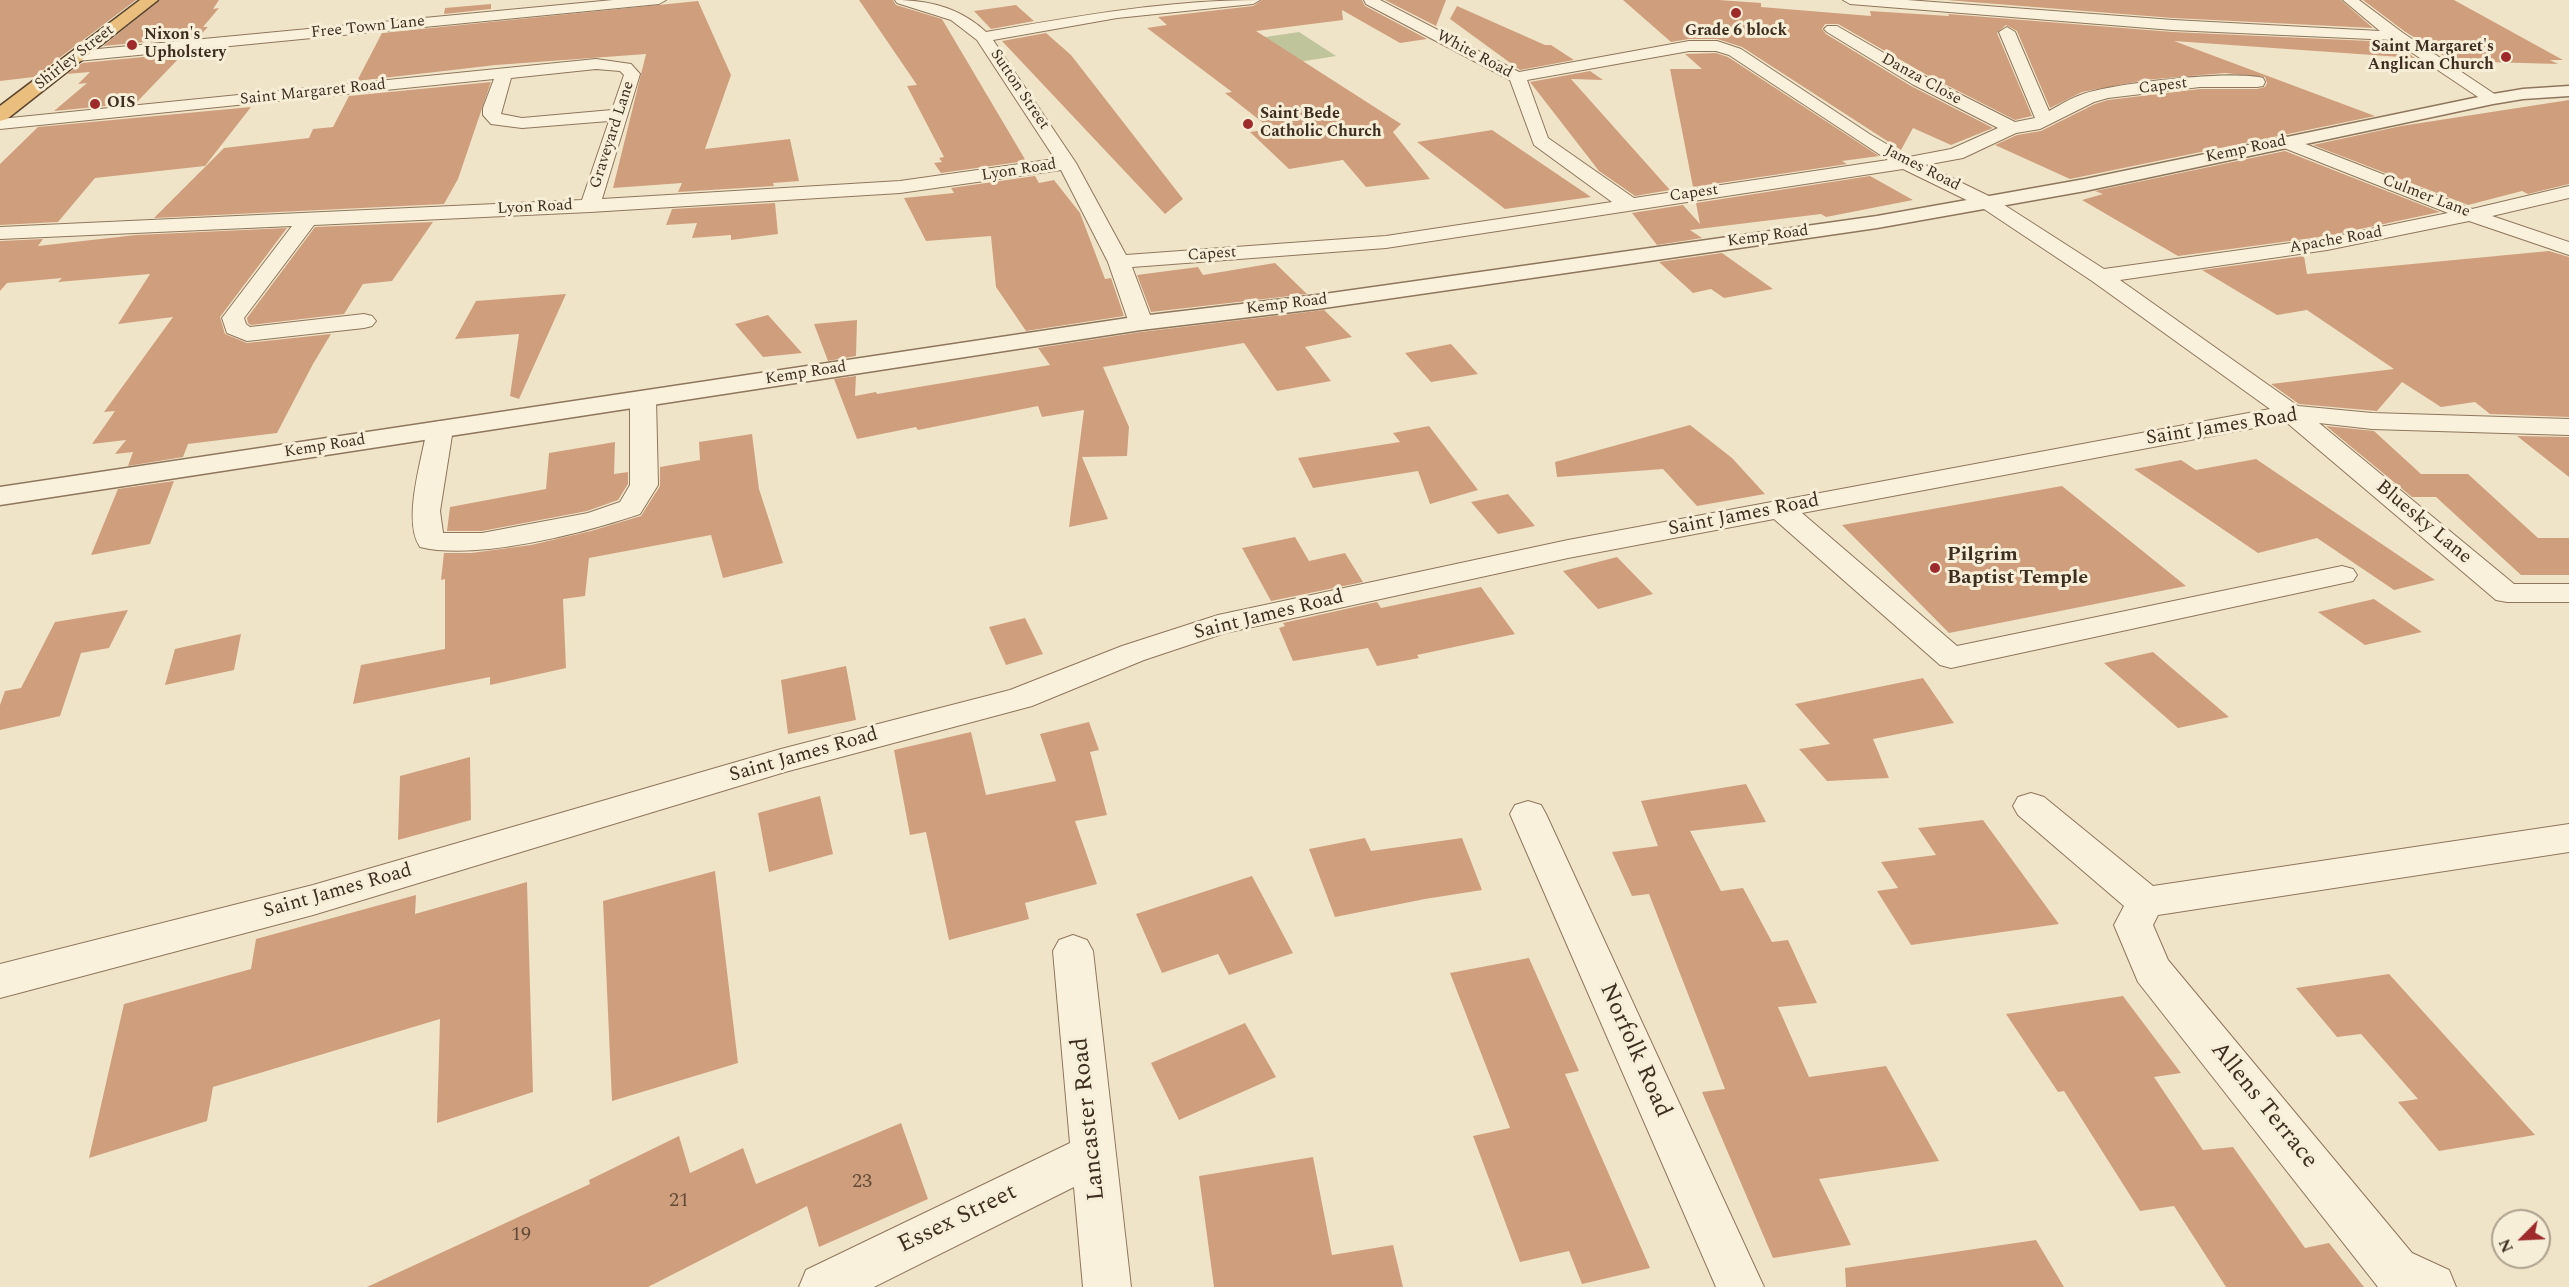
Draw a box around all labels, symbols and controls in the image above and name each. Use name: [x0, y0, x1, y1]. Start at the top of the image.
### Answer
marker: Grade 6 block: [1729, 6, 1743, 20]
street label: Free Town Lane: [310, 12, 426, 44]
street label: Shirley Street: [32, 21, 118, 95]
place label: Grade 6 block: [1685, 22, 1787, 42]
place label: Nixon's Upholstery: [144, 26, 226, 64]
street label: White Road: [1433, 27, 1515, 83]
marker: Nixon's Upholstery: [125, 38, 139, 52]
place label: Saint Margaret's Anglican Church: [2368, 38, 2494, 76]
street label: Sutton Street: [985, 46, 1053, 134]
street label: Danza Close: [1878, 50, 1964, 110]
marker: Saint Margaret's Anglican Church: [2499, 50, 2513, 64]
street label: Capest: [2138, 75, 2188, 99]
street label: Saint Margaret Road: [239, 76, 387, 110]
street label: Graveyard Lane: [587, 79, 639, 191]
place label: OIS: [107, 94, 135, 114]
marker: OIS: [88, 97, 102, 111]
place label: Saint Bede Catholic Church: [1260, 105, 1382, 143]
marker: Saint Bede Catholic Church: [1241, 117, 1255, 131]
street label: Kemp Road: [2204, 132, 2288, 168]
street label: James Road: [1881, 142, 1963, 196]
street label: Lyon Road: [980, 156, 1058, 186]
street label: Culmer Lane: [2380, 172, 2472, 222]
street label: Capest: [1669, 181, 1719, 207]
street label: Lyon Road: [497, 196, 573, 220]
street label: Kemp Road: [1726, 222, 1810, 252]
street label: Apache Road: [2288, 223, 2384, 259]
street label: Capest: [1187, 244, 1237, 266]
street label: Kemp Road: [1245, 290, 1329, 320]
street label: Kemp Road: [764, 358, 848, 390]
street label: Saint James Road: [2144, 404, 2300, 452]
street label: Kemp Road: [283, 431, 367, 463]
street label: Bluesky Lane: [2370, 476, 2476, 570]
street label: Saint James Road: [1666, 490, 1822, 542]
place label: Pilgrim Baptist Temple: [1947, 544, 2088, 591]
marker: Pilgrim Baptist Temple: [1928, 561, 1942, 575]
street label: Saint James Road: [1192, 586, 1346, 646]
street label: Saint James Road: [727, 723, 881, 789]
street label: Saint James Road: [261, 859, 415, 925]
street label: Norfolk Road: [1592, 980, 1676, 1122]
street label: Lancaster Road: [1067, 1036, 1113, 1202]
street label: Allens Terrace: [2203, 1037, 2323, 1175]
house number: 23: [852, 1171, 872, 1195]
street label: Essex Street: [894, 1179, 1022, 1261]
house number: 21: [669, 1190, 689, 1214]
north arrow: [2491, 1209, 2551, 1269]
house number: 19: [511, 1224, 531, 1248]
text: N: [2493, 1235, 2520, 1256]

